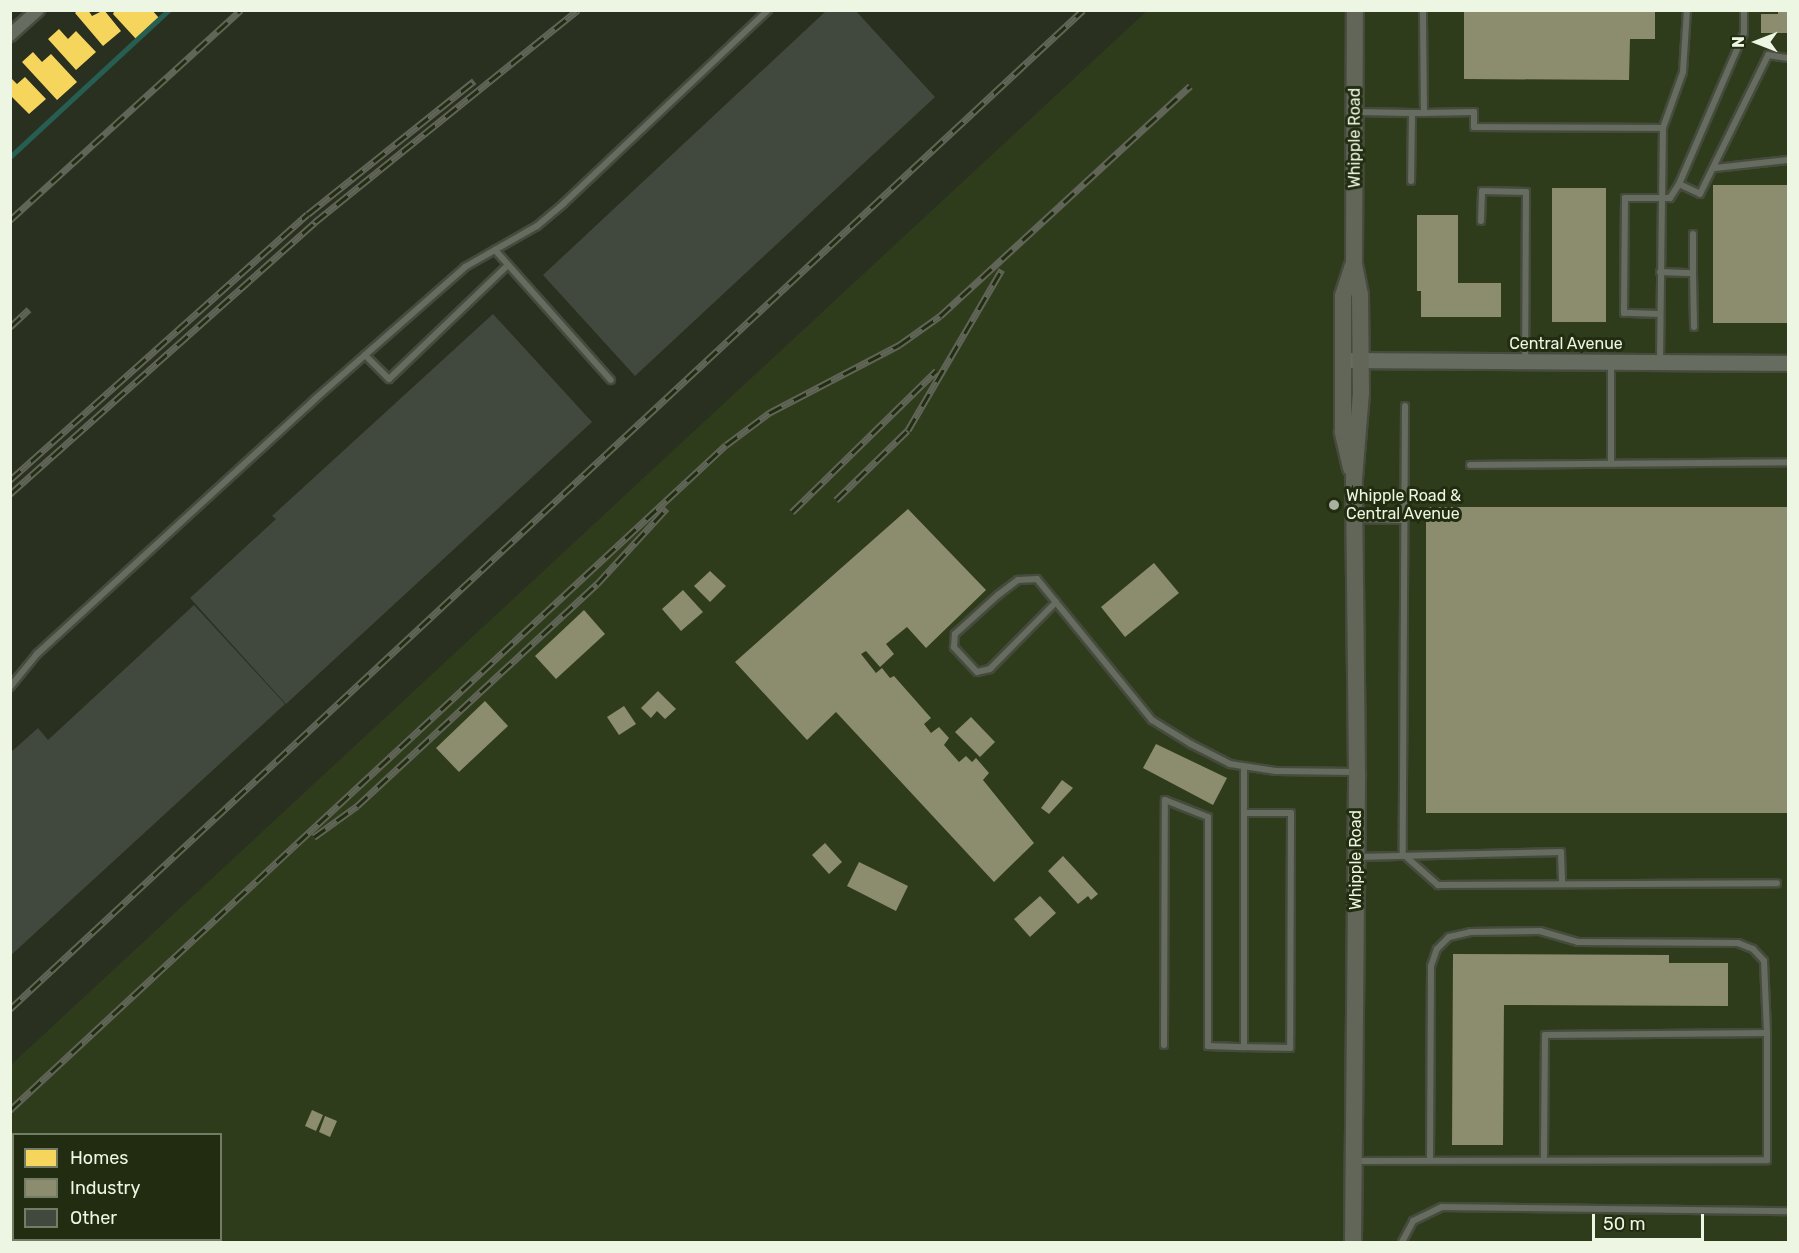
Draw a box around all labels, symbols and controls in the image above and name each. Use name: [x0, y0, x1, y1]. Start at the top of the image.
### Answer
north arrow: [1727, 12, 1787, 72]
text: N: [1729, 36, 1748, 48]
street label: Whipple Road: [1345, 88, 1365, 188]
street label: Central Avenue: [1509, 334, 1623, 354]
place label: Whipple Road & Central Avenue: [1346, 486, 1461, 524]
marker: Whipple Road & Central Avenue: [1327, 498, 1341, 512]
street label: Whipple Road: [1346, 810, 1366, 910]
legend: [12, 1133, 222, 1241]
text: Homes: [70, 1147, 128, 1169]
text: Industry: [70, 1177, 140, 1199]
scale bar: [1595, 1202, 1708, 1240]
text: Other: [70, 1207, 117, 1229]
text: 50 m: [1603, 1213, 1646, 1235]

